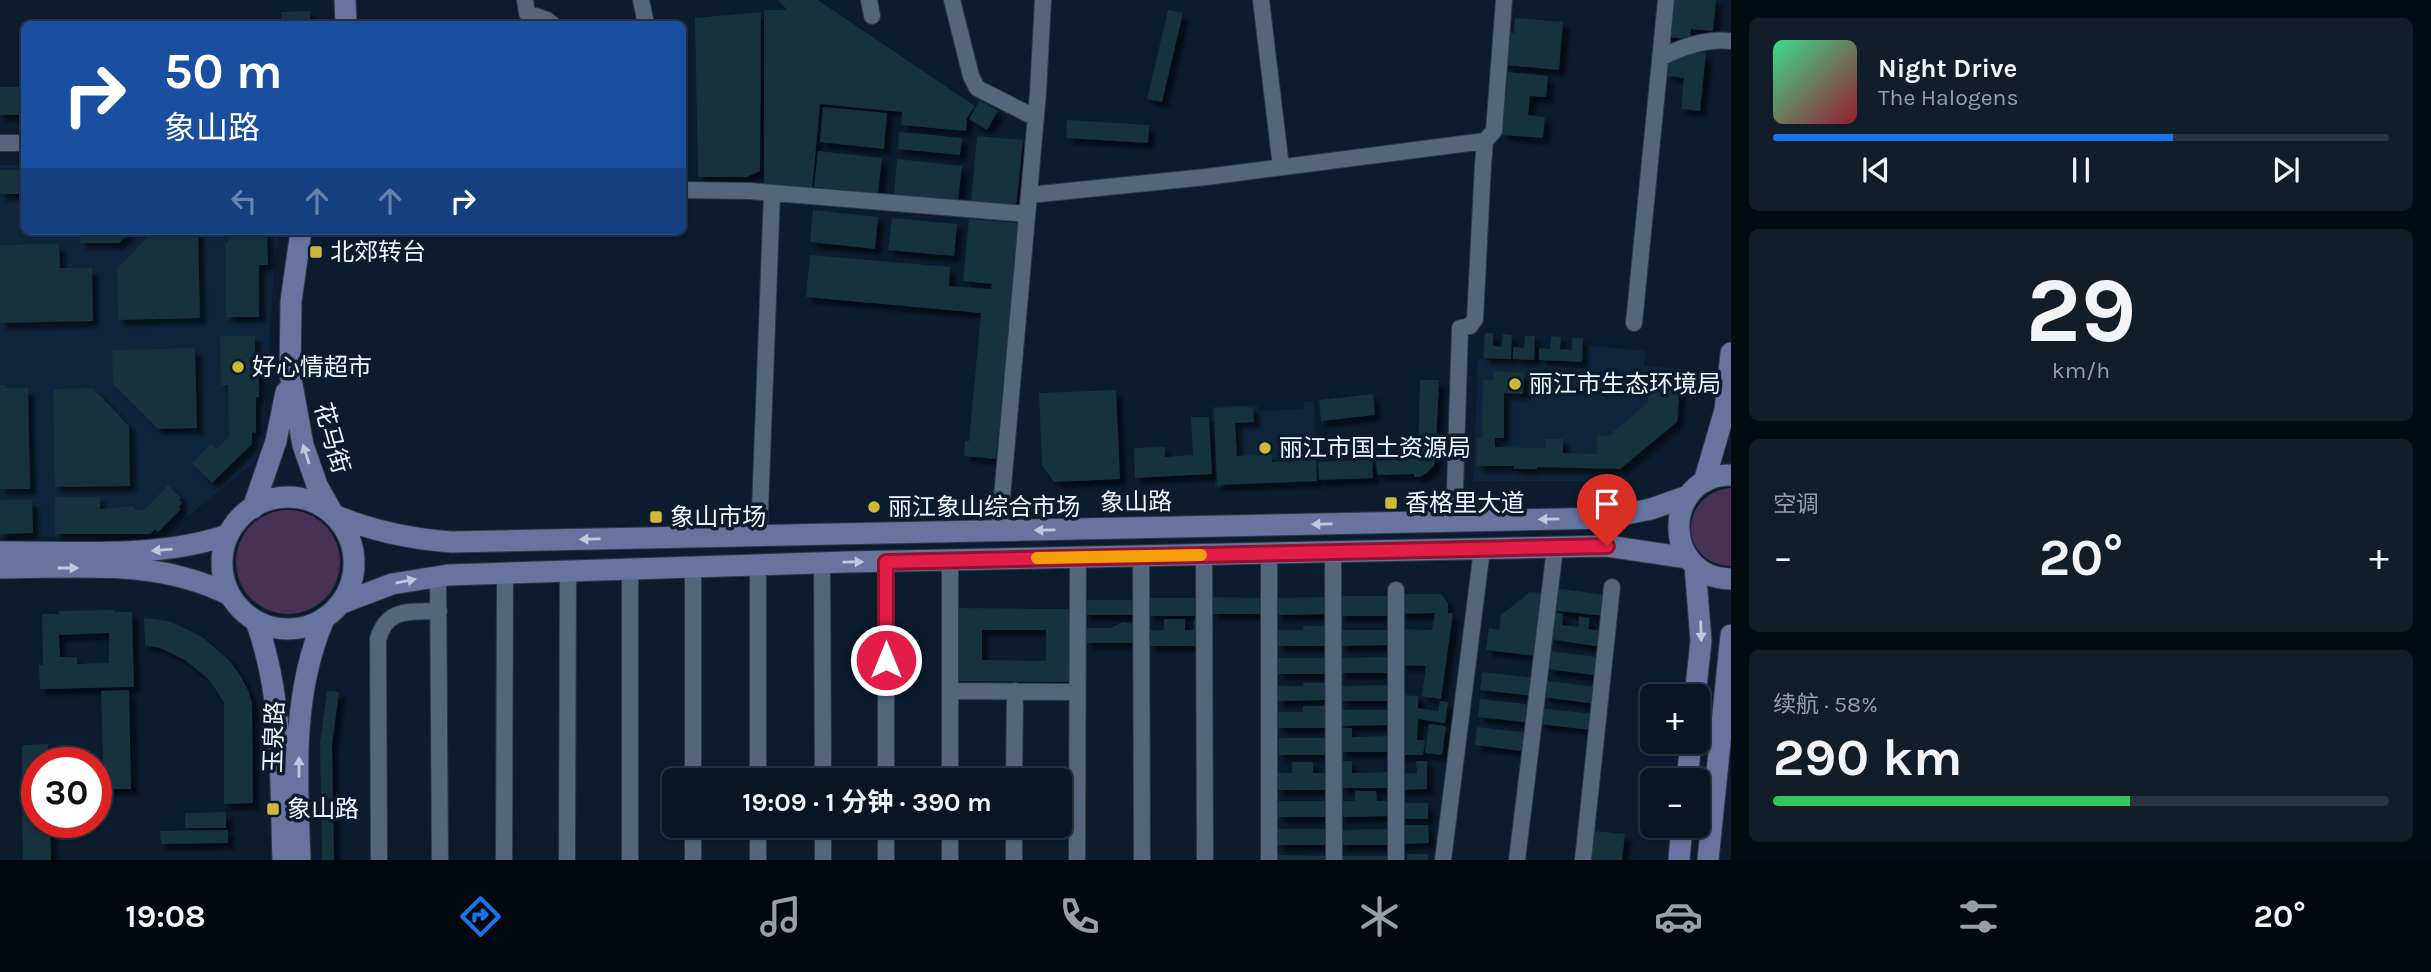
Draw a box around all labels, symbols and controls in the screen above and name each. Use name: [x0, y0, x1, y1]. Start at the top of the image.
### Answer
text: 50 m: [164, 43, 282, 100]
icon: right: [49, 49, 140, 140]
text: Night Drive: [1878, 53, 2017, 84]
text: The Halogens: [1878, 84, 2018, 111]
text: 象山路: [164, 110, 260, 147]
icon: previous: [1857, 151, 1895, 189]
icon: pause: [2062, 151, 2100, 189]
icon: next: [2267, 151, 2305, 189]
icon: left: [225, 182, 263, 220]
icon: ahead: [298, 182, 336, 220]
icon: ahead: [371, 182, 409, 220]
icon: right: [444, 182, 482, 220]
place label: 北郊转台: [330, 238, 426, 266]
marker: 北郊转台: [308, 244, 324, 260]
text: 29: [2026, 258, 2136, 364]
place label: 好心情超市: [252, 353, 372, 381]
text: km/h: [2052, 357, 2110, 384]
marker: 好心情超市: [230, 359, 246, 375]
place label: 丽江市生态环境局: [1529, 370, 1721, 398]
marker: 丽江市生态环境局: [1507, 376, 1523, 392]
street label: 花马街: [309, 400, 355, 476]
place label: 丽江市国土资源局: [1279, 434, 1471, 462]
marker: 丽江市国土资源局: [1257, 440, 1273, 456]
one-way arrow: [300, 443, 310, 464]
pin: [1577, 474, 1637, 546]
icon: arrive: [1588, 485, 1626, 523]
street label: 象山路: [1100, 487, 1172, 517]
place label: 香格里大道: [1405, 489, 1525, 517]
text: 空调: [1773, 491, 1819, 518]
place label: 丽江象山综合市场: [888, 493, 1080, 521]
marker: 香格里大道: [1383, 495, 1399, 511]
marker: 丽江象山综合市场: [866, 499, 882, 515]
place label: 象山市场: [670, 503, 766, 531]
marker: 象山市场: [648, 509, 664, 525]
one-way arrow: [1538, 513, 1560, 525]
one-way arrow: [1311, 518, 1333, 530]
one-way arrow: [1034, 524, 1056, 535]
text: 20°: [2039, 527, 2123, 588]
one-way arrow: [579, 533, 601, 545]
text: −: [1773, 535, 1793, 580]
text: +: [2369, 535, 2389, 580]
one-way arrow: [151, 545, 173, 556]
one-way arrow: [843, 557, 865, 568]
one-way arrow: [57, 562, 79, 574]
one-way arrow: [395, 575, 417, 586]
one-way arrow: [1695, 620, 1706, 642]
position arrow: [849, 623, 923, 697]
map controls: [1640, 684, 1710, 838]
button: +: [1640, 684, 1710, 754]
text: 续航 · 58%: [1773, 691, 1878, 718]
street label: 玉泉路: [259, 701, 289, 773]
text: 290 km: [1773, 727, 1962, 788]
speed limit sign: 30: [21, 747, 112, 838]
one-way arrow: [293, 756, 305, 778]
button: −: [1640, 768, 1710, 838]
text: 19:09 · 1 分钟 · 390 m: [742, 787, 992, 818]
place label: 象山路: [287, 795, 359, 823]
marker: 象山路: [265, 801, 281, 817]
icon: directions: [456, 892, 505, 941]
icon: music: [756, 892, 805, 941]
icon: phone: [1055, 892, 1104, 941]
icon: climate: [1355, 892, 1404, 941]
icon: car: [1654, 892, 1703, 941]
icon: filters: [1954, 892, 2003, 941]
text: 19:08: [125, 898, 206, 935]
text: 20°: [2254, 898, 2306, 935]

